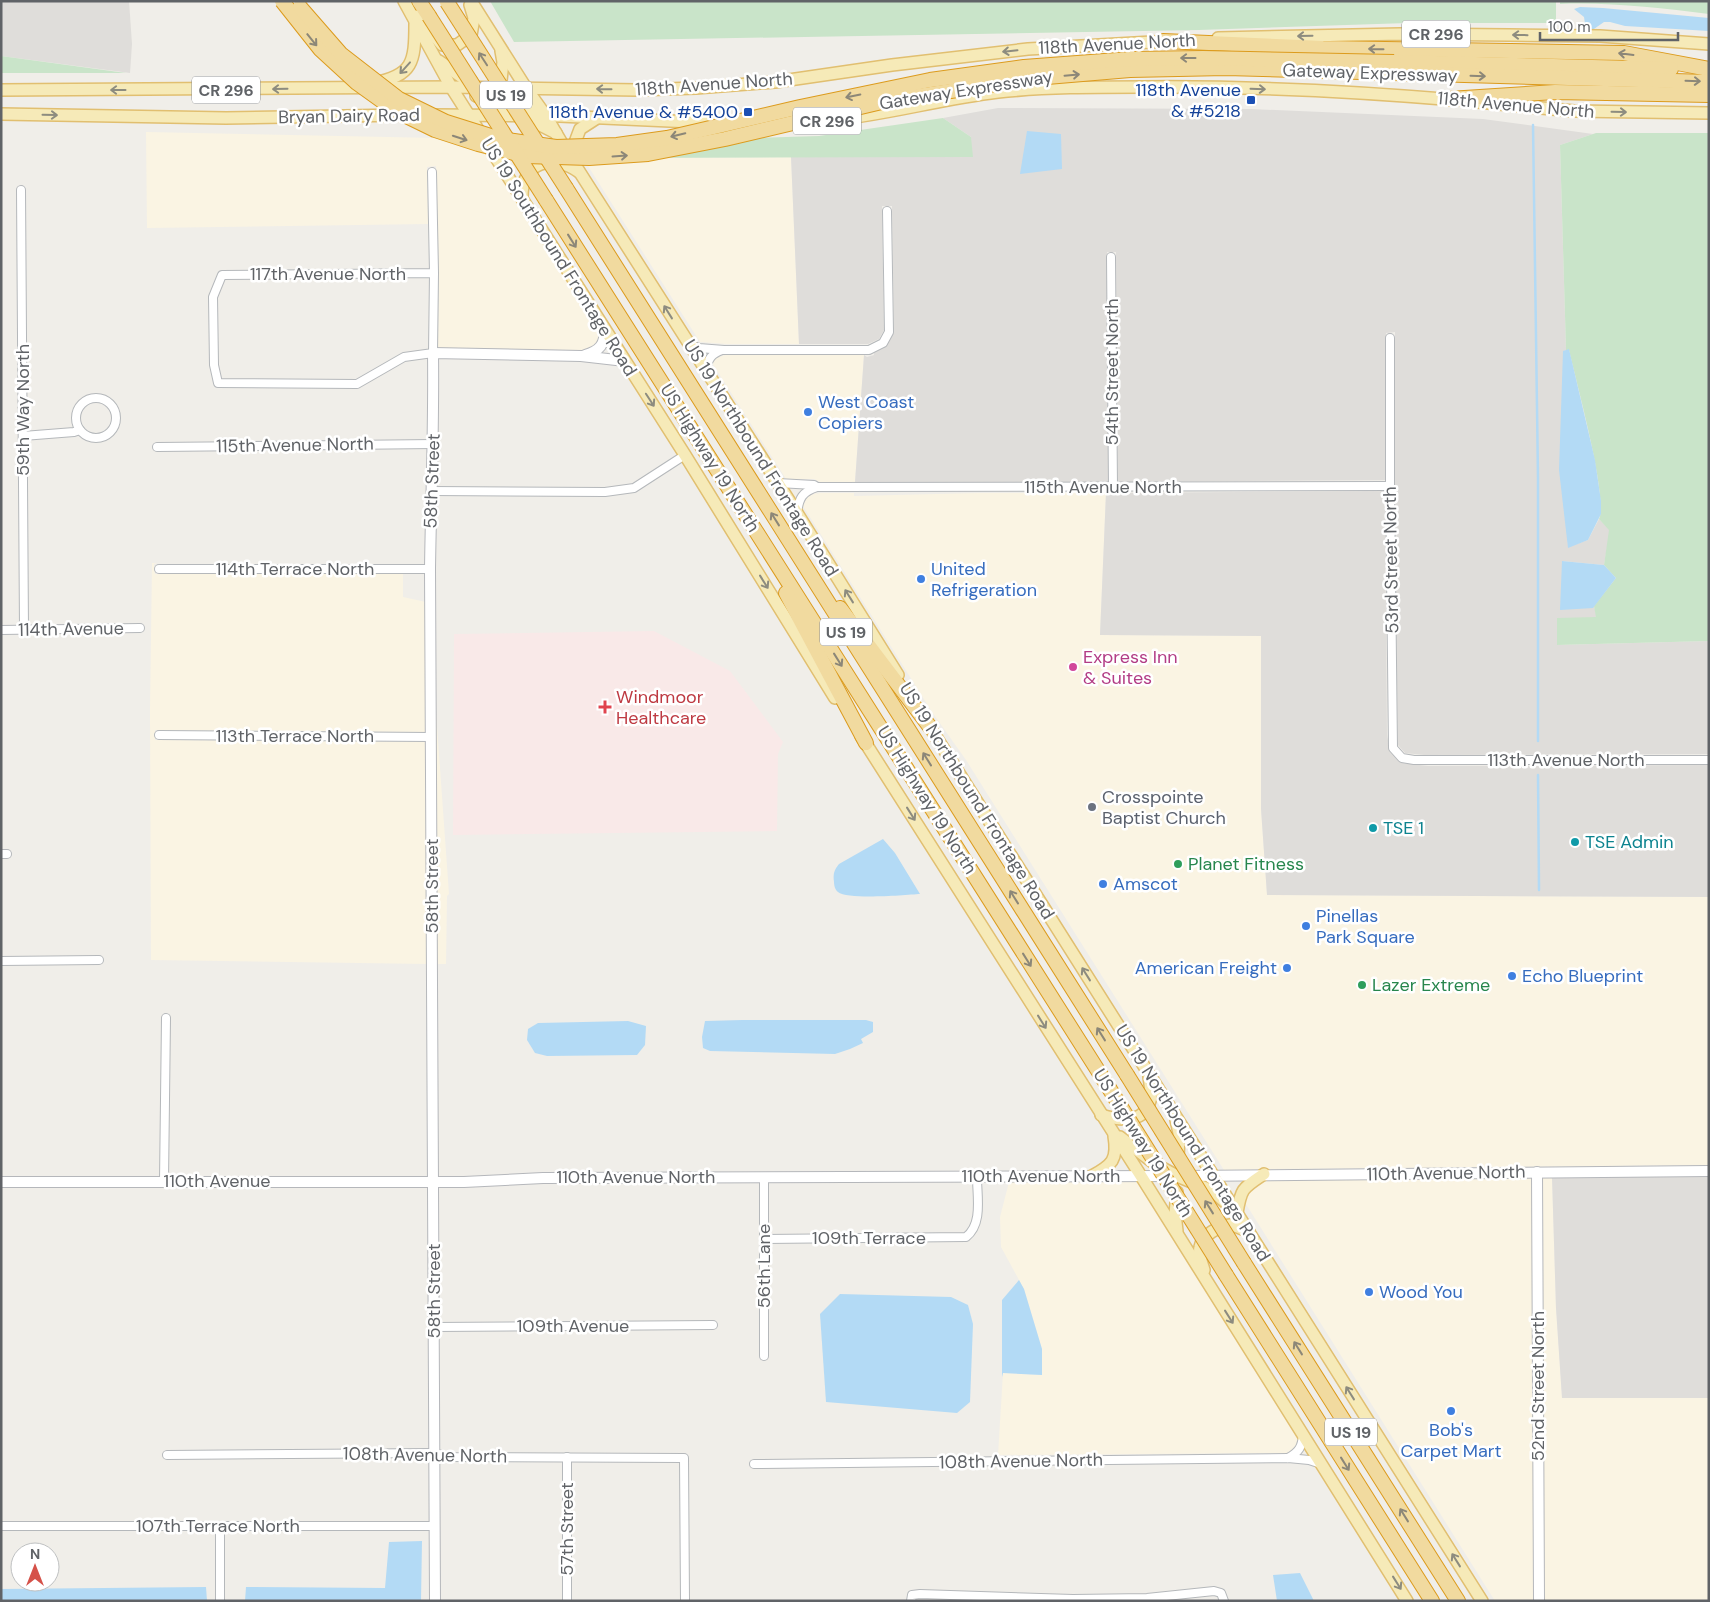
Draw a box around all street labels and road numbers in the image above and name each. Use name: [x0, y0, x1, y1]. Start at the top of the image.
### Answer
road number: CR 296: [1402, 20, 1470, 48]
street label: 118th Avenue North: [1038, 28, 1196, 60]
street label: Gateway Expressway: [1282, 58, 1458, 88]
street label: Gateway Expressway: [878, 64, 1054, 116]
street label: 118th Avenue North: [635, 67, 793, 101]
road number: CR 296: [192, 76, 260, 104]
road number: US 19: [480, 82, 532, 108]
street label: 118th Avenue North: [1437, 86, 1595, 124]
street label: Bryan Dairy Road: [278, 103, 420, 129]
road number: CR 296: [793, 108, 861, 134]
street label: US 19 Southbound Frontage Road: [476, 133, 642, 381]
street label: 117th Avenue North: [250, 262, 406, 286]
street label: 54th Street North: [1100, 298, 1124, 446]
street label: US 19 Northbound Frontage Road: [678, 335, 844, 581]
street label: 59th Way North: [11, 344, 35, 476]
street label: US Highway 19 North: [655, 379, 765, 537]
street label: 115th Avenue North: [216, 432, 374, 458]
street label: 58th Street: [418, 433, 446, 529]
street label: 115th Avenue North: [1024, 475, 1182, 499]
street label: 53rd Street North: [1378, 486, 1404, 634]
street label: 114th Terrace North: [216, 557, 374, 581]
street label: 114th Avenue: [18, 616, 124, 642]
road number: US 19: [820, 618, 872, 646]
street label: US 19 Northbound Frontage Road: [894, 678, 1060, 924]
street label: US Highway 19 North: [872, 721, 982, 879]
street label: 113th Terrace North: [216, 724, 374, 748]
street label: 113th Avenue North: [1487, 748, 1645, 772]
street label: 58th Street: [420, 838, 444, 934]
street label: US 19 Northbound Frontage Road: [1110, 1020, 1276, 1266]
street label: US Highway 19 North: [1088, 1064, 1198, 1222]
street label: 110th Avenue North: [1366, 1160, 1526, 1186]
street label: 110th Avenue North: [962, 1164, 1120, 1188]
street label: 110th Avenue North: [557, 1165, 715, 1189]
street label: 110th Avenue: [164, 1169, 270, 1193]
street label: 56th Lane: [752, 1224, 776, 1308]
street label: 109th Terrace: [812, 1226, 926, 1250]
street label: 58th Street: [422, 1243, 446, 1339]
street label: 52nd Street North: [1526, 1311, 1550, 1461]
street label: 109th Avenue: [517, 1314, 629, 1338]
road number: US 19: [1325, 1418, 1377, 1445]
street label: 108th Avenue North: [343, 1442, 507, 1468]
street label: 108th Avenue North: [939, 1448, 1103, 1474]
street label: 57th Street: [555, 1482, 579, 1576]
street label: 107th Terrace North: [136, 1514, 300, 1538]

